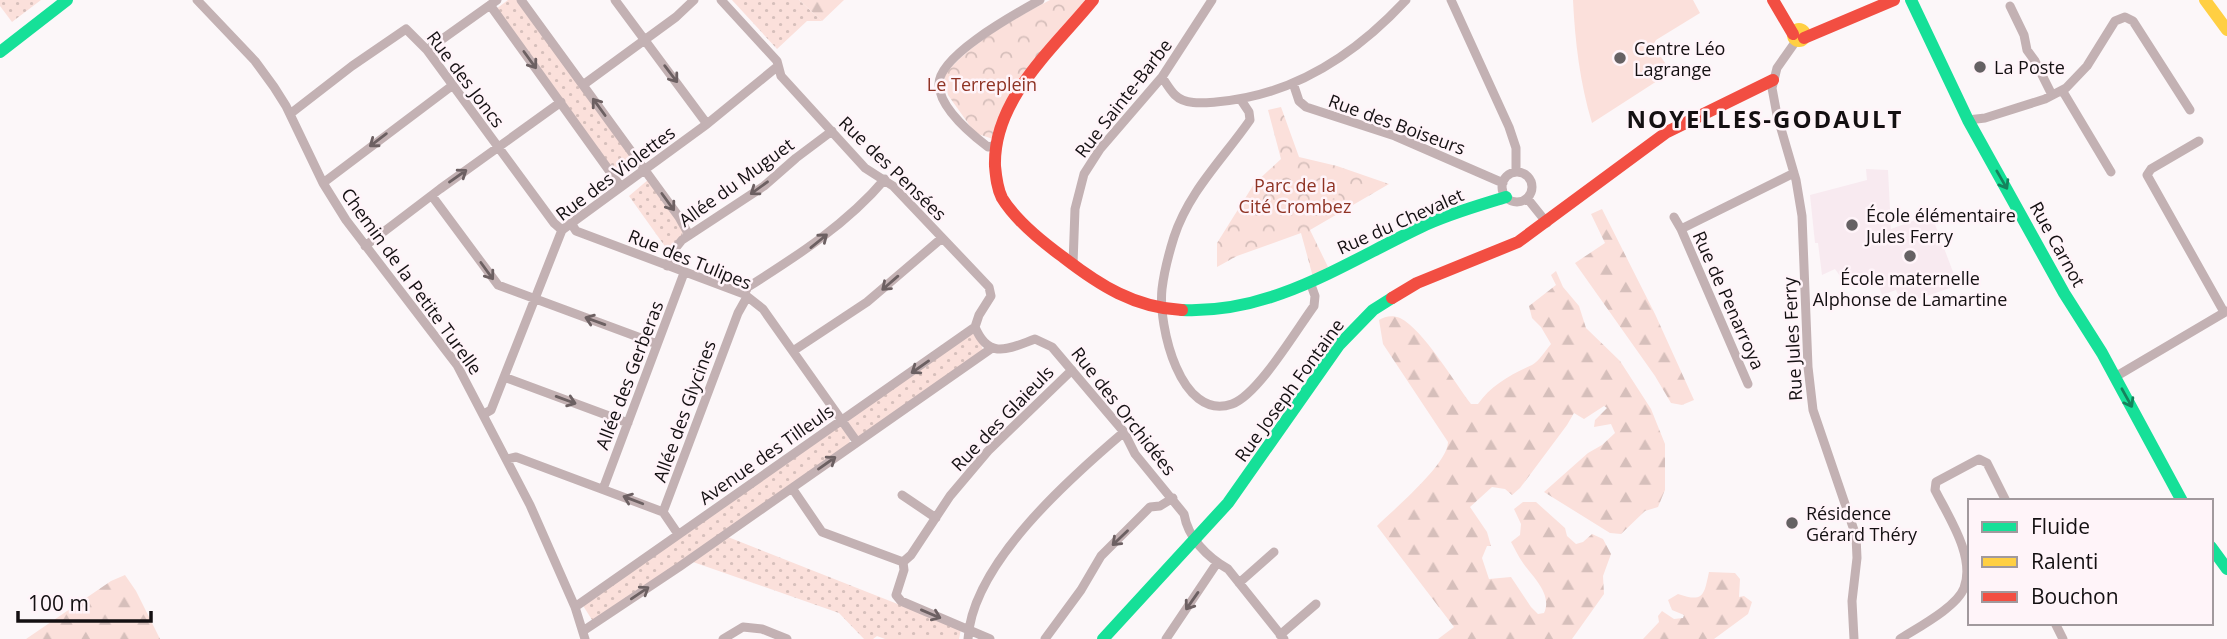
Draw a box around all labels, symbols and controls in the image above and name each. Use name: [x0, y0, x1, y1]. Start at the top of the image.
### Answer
street label: Rue des Joncs: [422, 26, 510, 132]
street label: Rue Sainte-Barbe: [1069, 34, 1177, 162]
place label: Centre Léo Lagrange: [1634, 36, 1725, 81]
one-way arrow: [523, 50, 537, 69]
marker: Centre Léo Lagrange: [1612, 50, 1628, 66]
place label: La Poste: [1994, 55, 2065, 79]
marker: La Poste: [1972, 59, 1988, 75]
one-way arrow: [664, 64, 678, 83]
park label: Le Terreplein: [927, 72, 1037, 96]
street label: Rue des Boiseurs: [1325, 88, 1469, 160]
one-way arrow: [592, 98, 606, 117]
district label: NOYELLES-GODAULT: [1627, 102, 1903, 135]
street label: Rue des Pensées: [834, 111, 952, 225]
street label: Rue des Violettes: [550, 120, 680, 226]
street label: Allée du Muguet: [674, 132, 798, 232]
one-way arrow: [370, 133, 388, 148]
one-way arrow: [448, 169, 467, 183]
one-way arrow: [1995, 169, 2009, 189]
park label: Parc de la Cité Crombez: [1239, 173, 1351, 218]
one-way arrow: [750, 181, 769, 196]
street label: Rue du Chevalet: [1333, 182, 1467, 260]
street label: Chemin de la Petite Turelle: [336, 183, 488, 379]
one-way arrow: [660, 192, 675, 211]
street label: Rue Carnot: [2025, 197, 2091, 291]
place label: École élémentaire Jules Ferry: [1864, 203, 2016, 248]
marker: École élémentaire Jules Ferry: [1844, 217, 1860, 233]
street label: Rue des Tulipes: [625, 223, 755, 295]
street label: Rue de Penarroya: [1688, 227, 1770, 373]
one-way arrow: [809, 233, 827, 248]
marker: École maternelle Alphonse de Lamartine: [1902, 248, 1918, 264]
one-way arrow: [479, 261, 494, 280]
place label: École maternelle Alphonse de Lamartine: [1813, 266, 2007, 311]
one-way arrow: [882, 275, 900, 291]
street label: Rue Jules Ferry: [1777, 276, 1807, 401]
street label: Allée des Gerberas: [590, 297, 668, 453]
one-way arrow: [584, 314, 606, 327]
street label: Rue Joseph Fontaine: [1229, 314, 1349, 466]
street label: Allée des Glycines: [647, 337, 721, 485]
street label: Rue des Orchidées: [1066, 342, 1182, 480]
one-way arrow: [911, 360, 930, 374]
street label: Rue des Glaieuls: [946, 360, 1058, 476]
one-way arrow: [2120, 388, 2134, 408]
one-way arrow: [554, 394, 576, 407]
street label: Avenue des Tilleuls: [694, 398, 838, 510]
one-way arrow: [817, 456, 836, 470]
one-way arrow: [623, 493, 644, 506]
legend: [1968, 499, 2213, 625]
place label: Résidence Gérard Théry: [1806, 501, 1918, 546]
text: Fluide: [2031, 512, 2090, 540]
marker: Résidence Gérard Théry: [1784, 515, 1800, 531]
one-way arrow: [1111, 529, 1128, 546]
text: Ralenti: [2031, 547, 2098, 575]
scale bar: [18, 580, 150, 624]
text: Bouchon: [2031, 582, 2119, 610]
one-way arrow: [630, 586, 649, 600]
text: 100 m: [28, 589, 89, 617]
one-way arrow: [1185, 591, 1199, 610]
one-way arrow: [920, 608, 941, 621]

